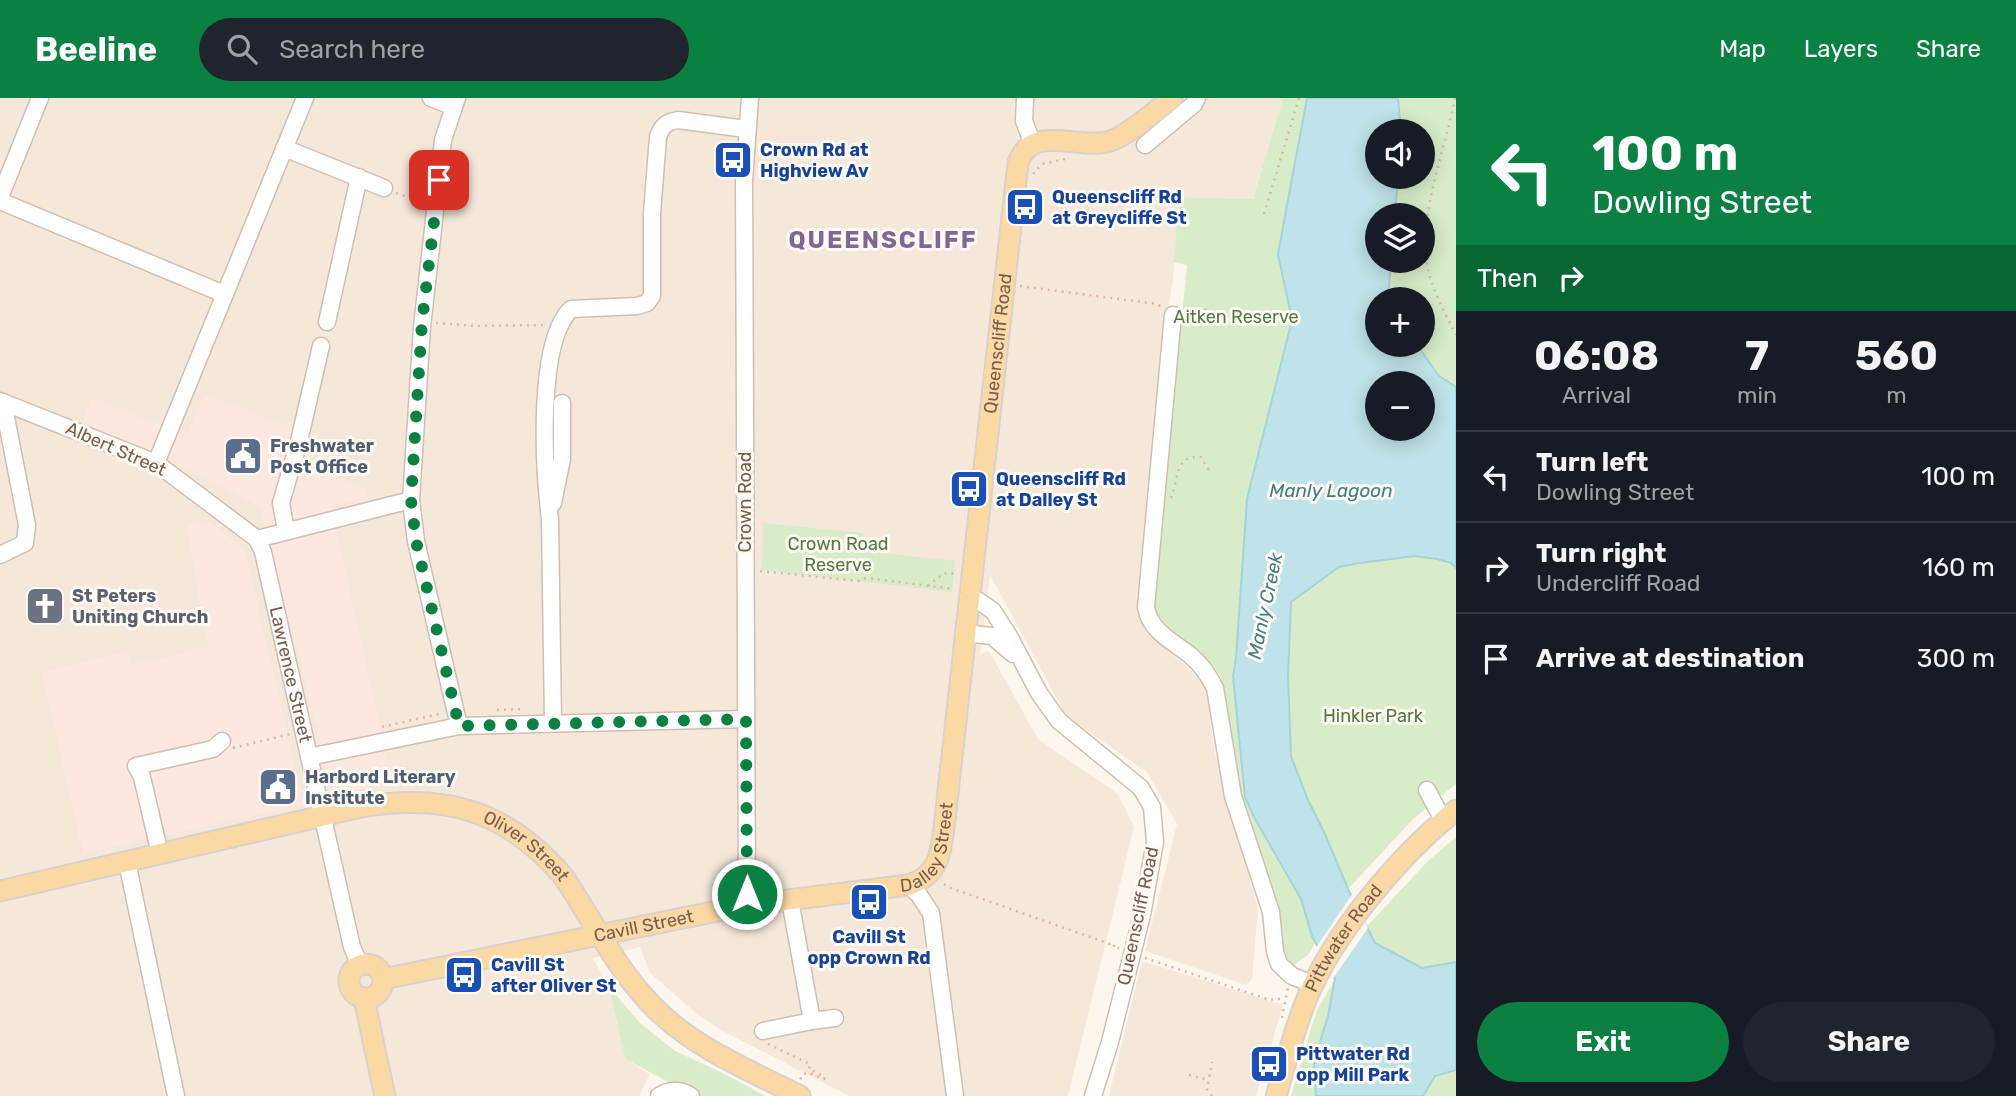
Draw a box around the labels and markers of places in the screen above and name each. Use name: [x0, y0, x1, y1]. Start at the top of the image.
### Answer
bus stop icon: Crown Rd at Highview Av: [712, 139, 754, 181]
place label: Crown Rd at Highview Av: [760, 139, 869, 182]
pin: [409, 150, 469, 210]
bus stop icon: Queenscliff Rd at Greycliffe St: [1004, 186, 1046, 228]
place label: Queenscliff Rd at Greycliffe St: [1052, 186, 1187, 229]
public building icon: Freshwater Post Office: [222, 435, 264, 477]
place label: Freshwater Post Office: [270, 435, 374, 478]
bus stop icon: Queenscliff Rd at Dalley St: [948, 468, 990, 510]
place label: Queenscliff Rd at Dalley St: [996, 468, 1126, 511]
church icon: St Peters Uniting Church: [24, 585, 66, 627]
place label: St Peters Uniting Church: [72, 585, 208, 628]
public building icon: Harbord Literary Institute: [257, 766, 299, 808]
place label: Harbord Literary Institute: [305, 766, 456, 809]
bus stop icon: Cavill St opp Crown Rd: [848, 881, 890, 923]
place label: Cavill St opp Crown Rd: [807, 926, 931, 969]
bus stop icon: Cavill St after Oliver St: [443, 954, 485, 996]
place label: Cavill St after Oliver St: [491, 954, 616, 997]
bus stop icon: Pittwater Rd opp Mill Park: [1248, 1043, 1290, 1085]
place label: Pittwater Rd opp Mill Park: [1296, 1043, 1410, 1086]

